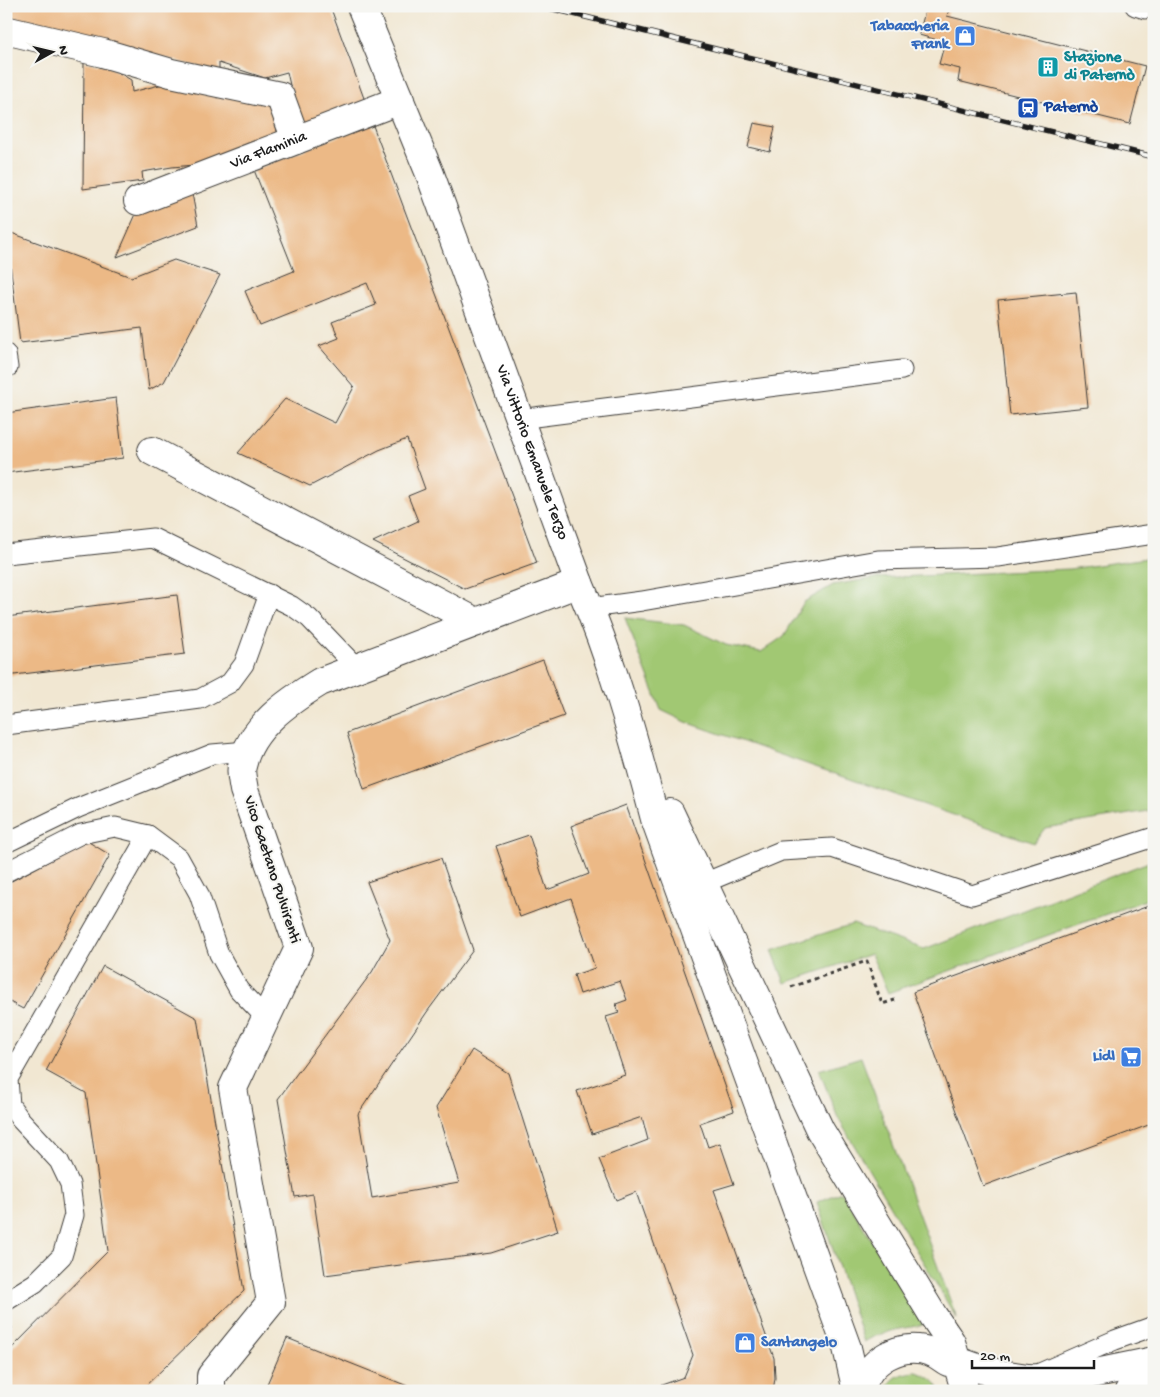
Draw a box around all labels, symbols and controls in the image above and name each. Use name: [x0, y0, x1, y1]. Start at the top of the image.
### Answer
place label: Tabaccheria Frank: [869, 18, 951, 55]
shop icon: Tabaccheria Frank: [953, 24, 977, 48]
north arrow: [28, 28, 78, 78]
text: N: [53, 45, 71, 56]
place label: Stazione di Paternò: [1064, 49, 1135, 86]
building icon: Stazione di Paternò: [1036, 55, 1060, 79]
station icon: Paternò: [1016, 96, 1040, 120]
place label: Paternò: [1043, 99, 1099, 118]
street label: Via Flaminia: [227, 127, 311, 174]
street label: Via Vittorio Emanuele Terzo: [491, 361, 572, 543]
street label: Vico Gaetano Pulvirenti: [238, 793, 304, 946]
supermarket icon: Lidl: [1119, 1045, 1143, 1069]
place label: Lidl: [1093, 1048, 1115, 1067]
shop icon: Santangelo: [733, 1331, 757, 1355]
place label: Santangelo: [761, 1334, 838, 1353]
scale bar: [972, 1337, 1095, 1369]
text: 20 m: [980, 1348, 1010, 1366]

